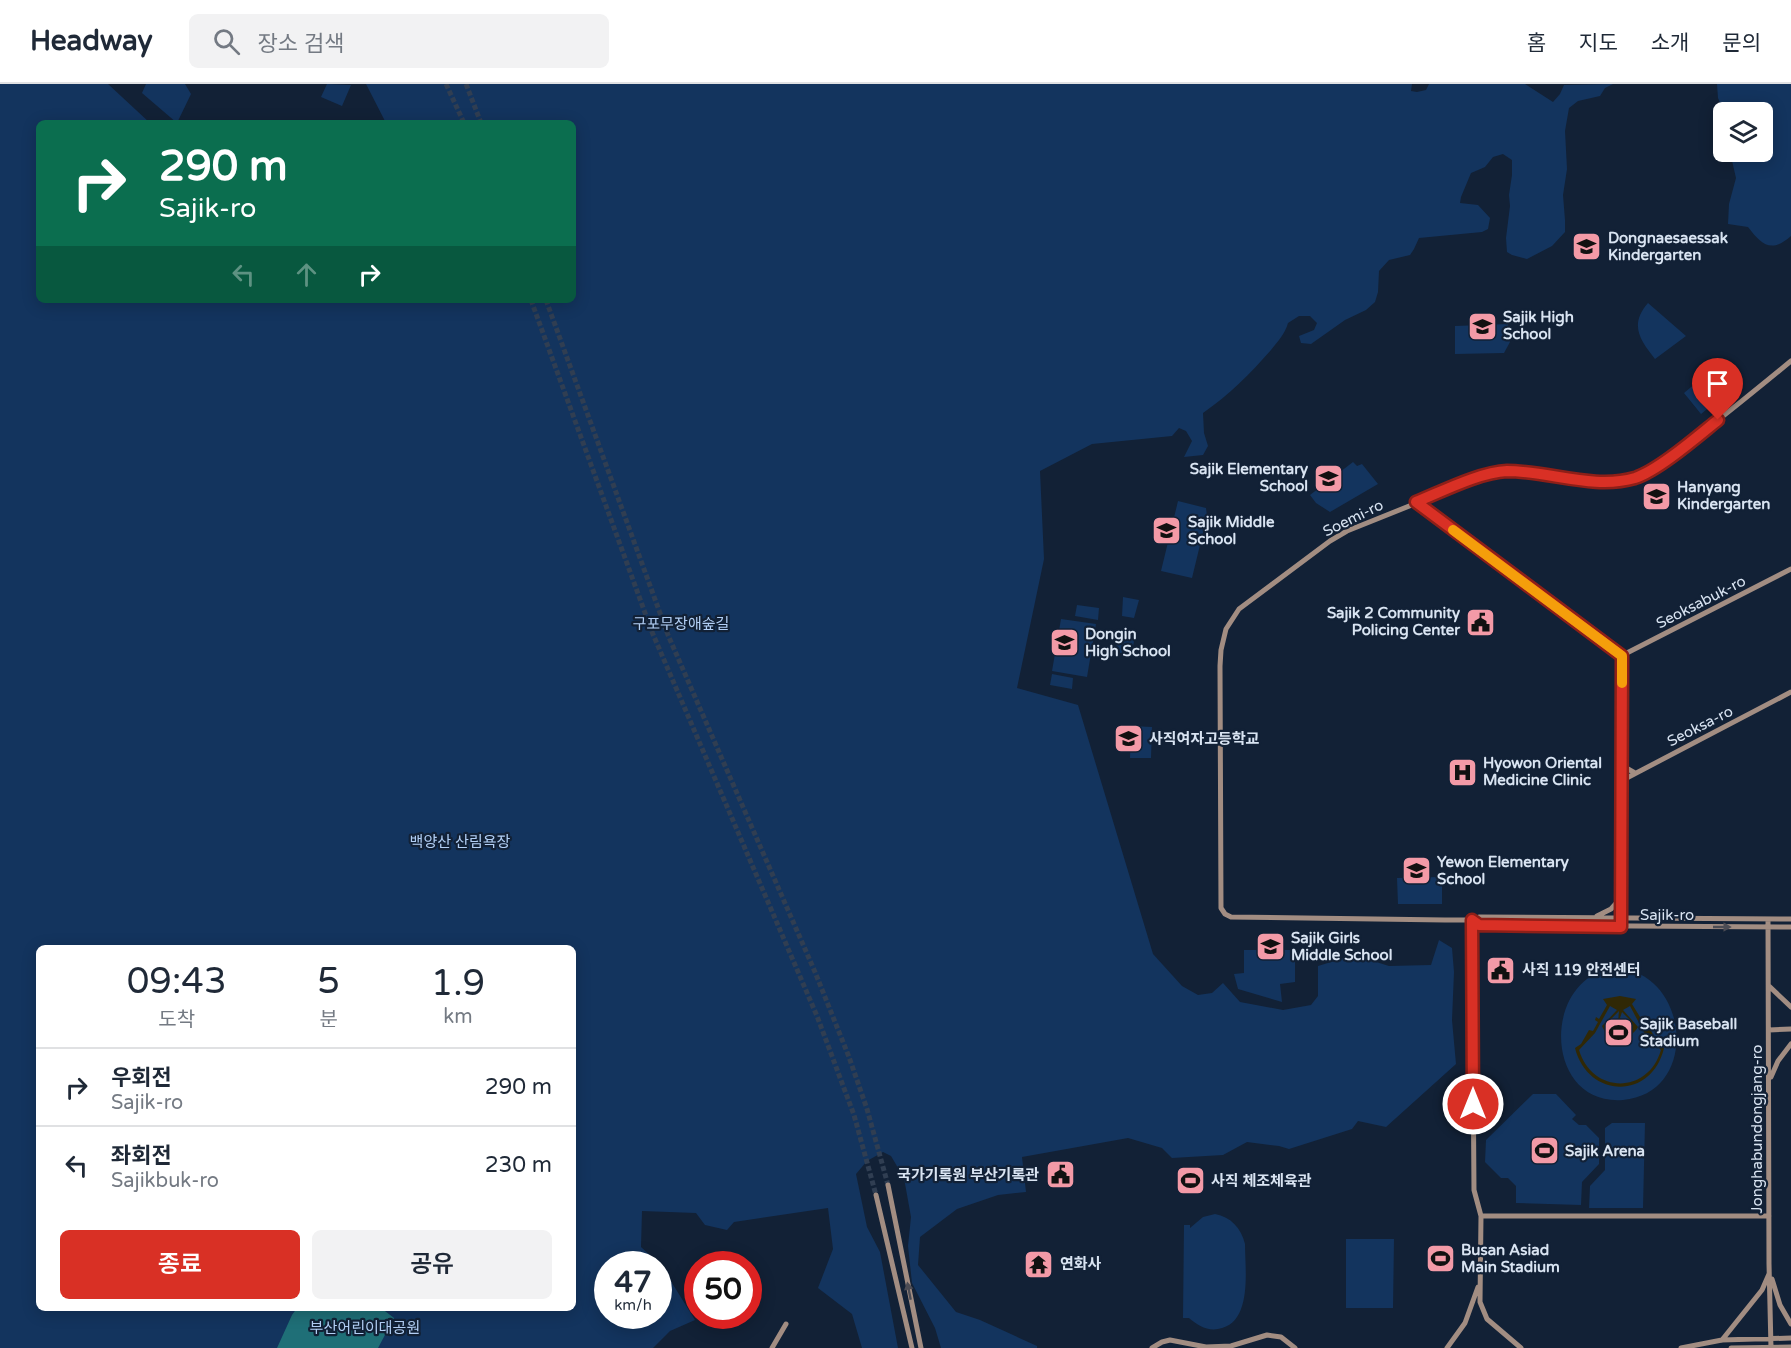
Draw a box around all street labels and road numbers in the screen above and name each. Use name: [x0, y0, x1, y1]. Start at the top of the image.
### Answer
street label: Soemi-ro: [1320, 496, 1386, 540]
street label: Seoksabuk-ro: [1653, 572, 1749, 632]
street label: Seoksa-ro: [1664, 702, 1736, 750]
street label: Sajik-ro: [1640, 906, 1694, 924]
street label: Jonghabundongjang-ro: [1748, 1045, 1766, 1213]

